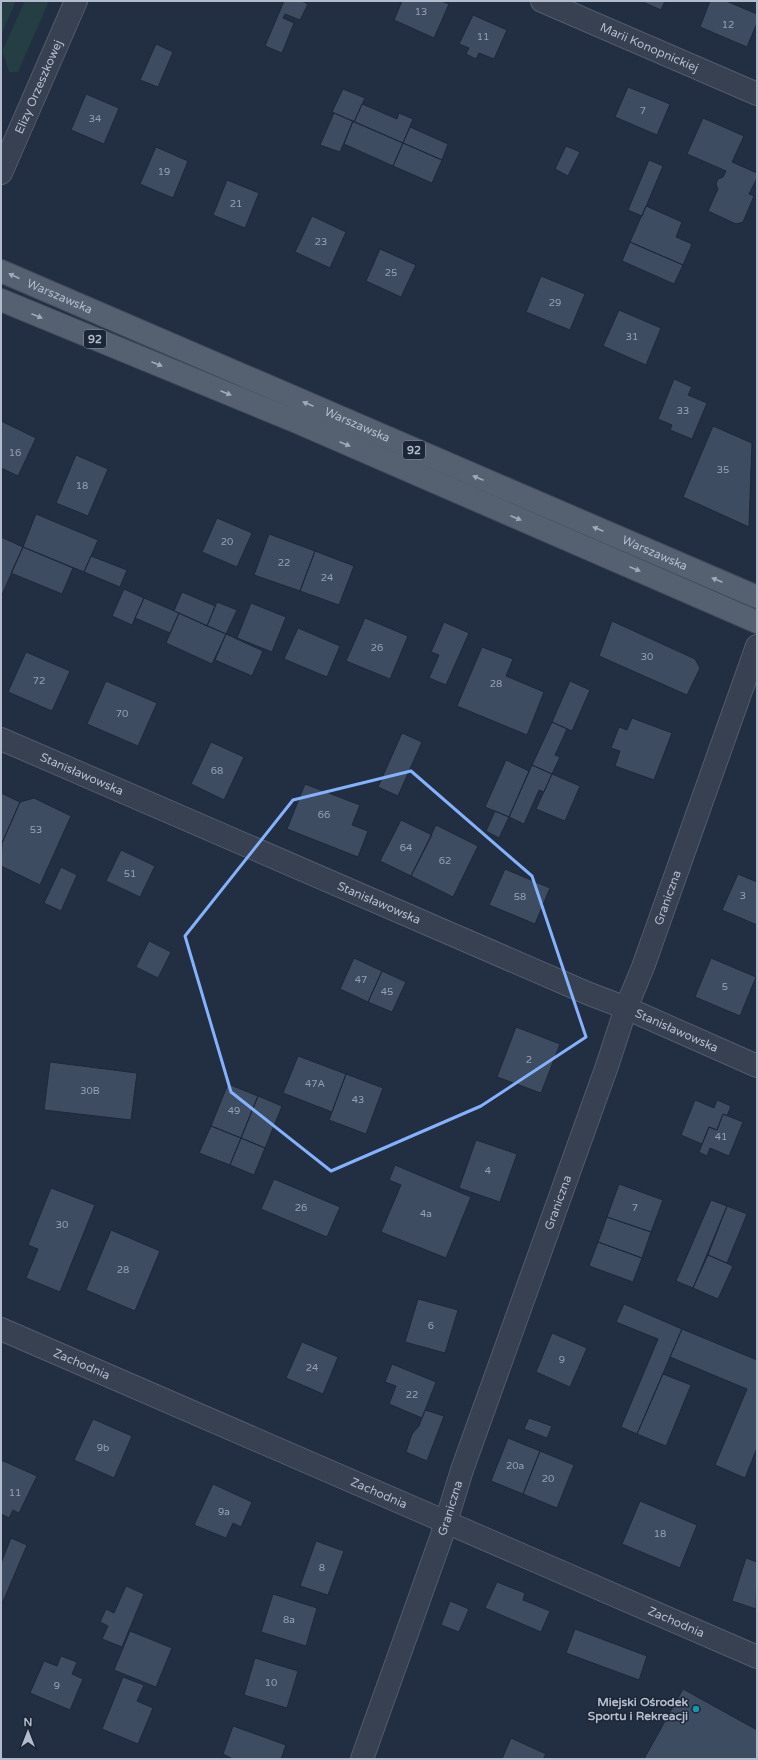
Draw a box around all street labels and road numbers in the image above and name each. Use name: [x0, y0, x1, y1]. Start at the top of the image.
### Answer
street label: Marii Konopnickiej: [598, 20, 701, 75]
street label: Elizy Orzeszkowej: [12, 38, 65, 136]
street label: Warszawska: [25, 276, 95, 317]
road number: 92: [84, 330, 106, 348]
street label: Warszawska: [322, 404, 392, 445]
road number: 92: [403, 441, 425, 459]
street label: Warszawska: [620, 533, 690, 573]
street label: Stanisławowska: [38, 750, 126, 798]
street label: Graniczna: [651, 868, 684, 927]
street label: Stanisławowska: [335, 879, 423, 927]
street label: Stanisławowska: [633, 1006, 720, 1055]
street label: Graniczna: [542, 1173, 574, 1232]
street label: Zachodnia: [51, 1346, 112, 1382]
street label: Zachodnia: [349, 1475, 409, 1511]
street label: Graniczna: [435, 1479, 465, 1537]
street label: Zachodnia: [646, 1604, 707, 1640]

